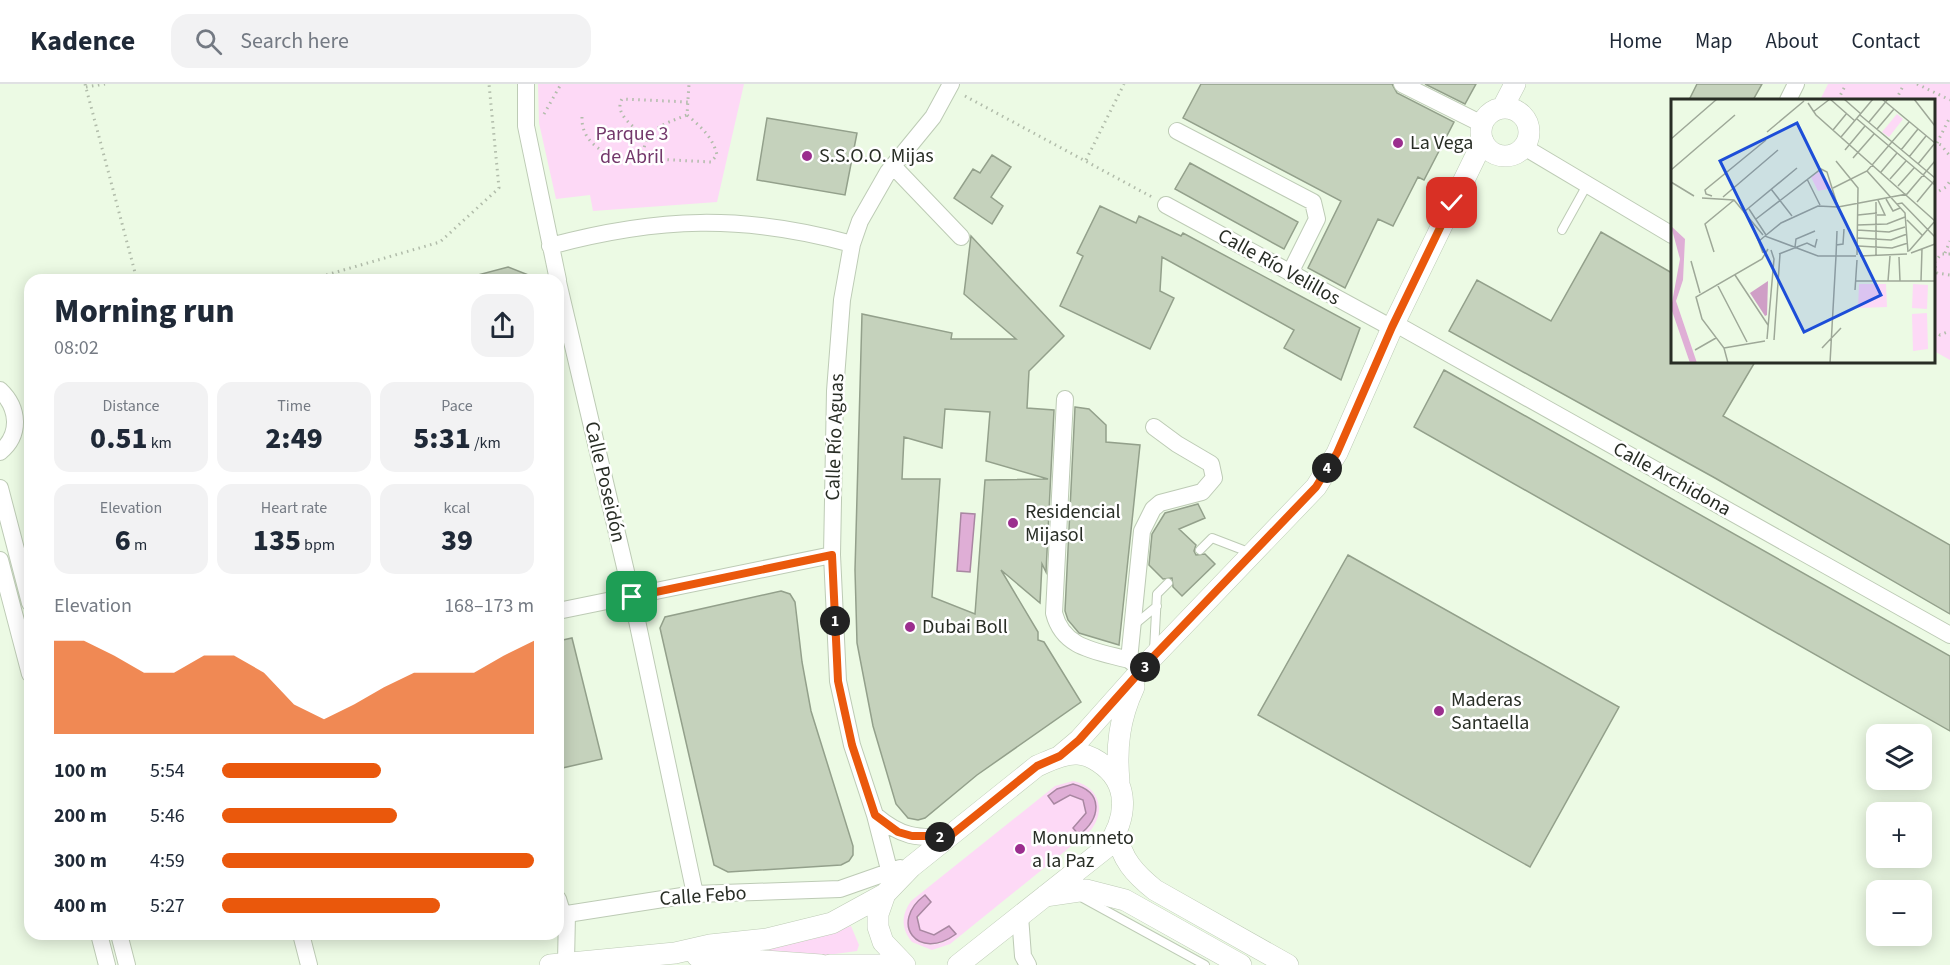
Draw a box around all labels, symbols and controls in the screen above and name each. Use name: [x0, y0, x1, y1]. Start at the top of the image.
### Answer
search box: [171, 14, 591, 68]
text: Kadence: [30, 21, 135, 61]
icon: search: [192, 25, 225, 58]
text: Search here: [240, 25, 349, 57]
text: Home: [1609, 26, 1662, 56]
text: Map: [1695, 26, 1733, 56]
text: About: [1766, 26, 1818, 56]
text: Contact: [1851, 26, 1920, 56]
inset map: [1671, 99, 1935, 363]
park label: Parque 3 de Abril: [595, 120, 669, 171]
place label: La Vega: [1410, 129, 1473, 157]
marker: La Vega: [1391, 136, 1405, 150]
place label: S.S.O.O. Mijas: [819, 142, 934, 170]
marker: S.S.O.O. Mijas: [800, 149, 814, 163]
pin: [1426, 177, 1477, 228]
icon: check: [1435, 186, 1468, 219]
street label: Calle Río Velillos: [1213, 222, 1345, 312]
text: Morning run: [54, 288, 234, 335]
button: share: [471, 294, 534, 357]
text: 08:02: [54, 334, 99, 362]
street label: Calle Río Aguas: [819, 373, 851, 501]
text: Distance: [103, 395, 159, 417]
text: Time: [277, 395, 311, 417]
text: Pace: [441, 395, 473, 417]
text: 0.51: [90, 417, 147, 460]
text: 2:49: [265, 417, 323, 460]
text: 5:31: [413, 417, 471, 460]
street label: Calle Poseidón: [577, 419, 633, 545]
text: km: [147, 432, 172, 454]
text: /km: [471, 432, 501, 454]
street label: Calle Archidona: [1608, 435, 1736, 523]
pin: 4: [1312, 453, 1342, 483]
text: 4: [1323, 457, 1331, 479]
text: Elevation: [100, 497, 162, 519]
text: Heart rate: [261, 497, 327, 519]
text: kcal: [444, 497, 470, 519]
place label: Residencial Mijasol: [1025, 498, 1121, 549]
marker: Residencial Mijasol: [1006, 516, 1020, 530]
text: 6: [115, 519, 131, 562]
text: 135: [253, 519, 301, 562]
text: 39: [441, 519, 473, 562]
text: m: [131, 534, 147, 556]
text: bpm: [301, 534, 335, 556]
pin: [606, 571, 657, 622]
icon: arrive: [615, 580, 648, 613]
text: Elevation: [54, 592, 132, 620]
text: 168–173 m: [444, 592, 534, 620]
pin: 1: [820, 606, 850, 636]
text: 1: [831, 610, 839, 632]
place label: Dubai Boll: [922, 613, 1008, 641]
marker: Dubai Boll: [903, 620, 917, 634]
pin: 3: [1130, 652, 1160, 682]
text: 3: [1141, 656, 1149, 678]
place label: Maderas Santaella: [1451, 686, 1529, 737]
marker: Maderas Santaella: [1432, 704, 1446, 718]
map controls: [1866, 724, 1932, 946]
button: layers: [1866, 724, 1932, 790]
text: 100 m: [54, 757, 107, 785]
text: 5:54: [150, 757, 185, 785]
text: 200 m: [54, 802, 107, 830]
text: 5:46: [150, 802, 185, 830]
button: +: [1866, 802, 1932, 868]
pin: 2: [925, 822, 955, 852]
place label: Monumneto a la Paz: [1032, 824, 1134, 875]
text: 2: [936, 826, 944, 848]
marker: Monumneto a la Paz: [1013, 842, 1027, 856]
text: 300 m: [54, 847, 107, 875]
text: 4:59: [150, 847, 185, 875]
street label: Calle Febo: [659, 879, 747, 913]
button: −: [1866, 880, 1932, 946]
text: 400 m: [54, 892, 107, 920]
text: 5:27: [150, 892, 185, 920]

